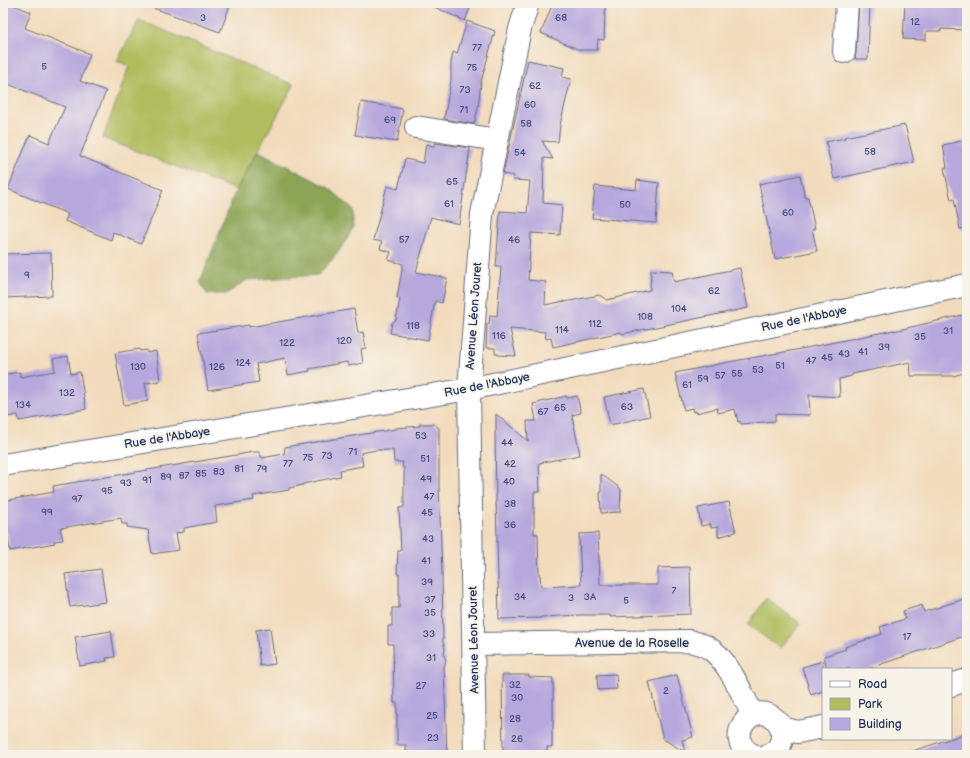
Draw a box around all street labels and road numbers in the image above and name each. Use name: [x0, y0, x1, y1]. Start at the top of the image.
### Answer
street label: Avenue Léon Jouret: [463, 261, 485, 370]
street label: Rue de l'Abbaye: [760, 303, 848, 335]
street label: Rue de l'Abbaye: [443, 369, 531, 401]
street label: Rue de l'Abbaye: [123, 424, 211, 452]
street label: Avenue Léon Jouret: [466, 586, 482, 694]
street label: Avenue de la Roselle: [575, 636, 689, 651]

